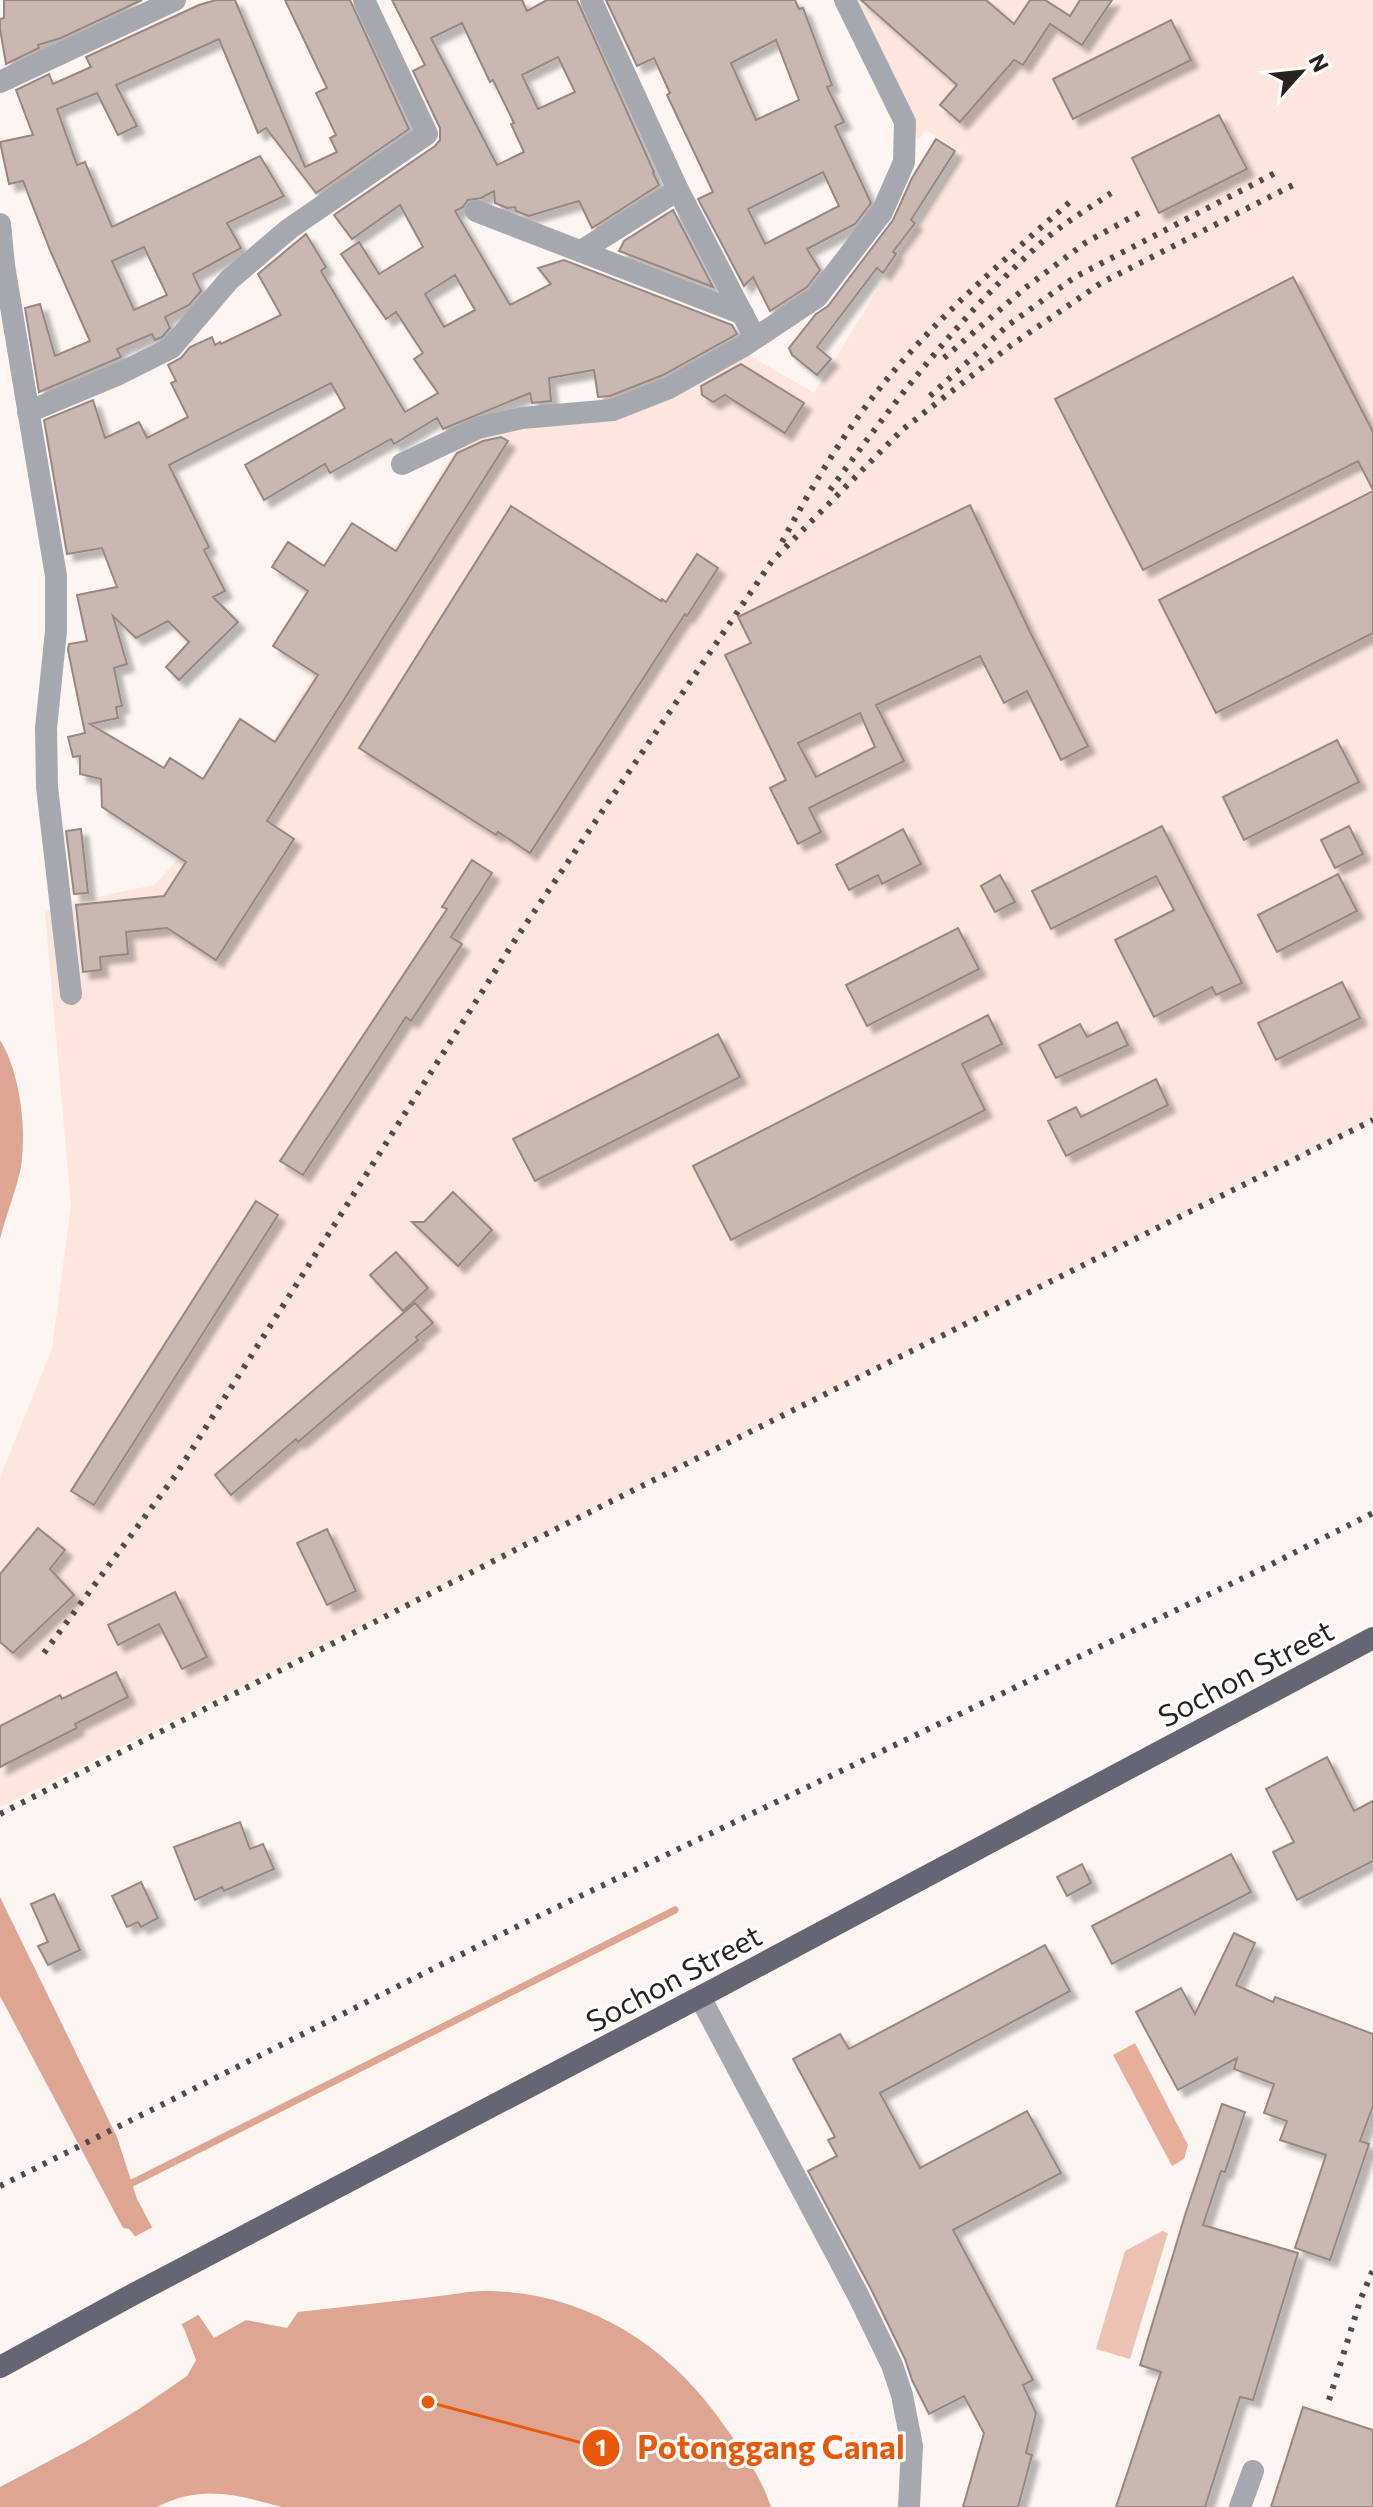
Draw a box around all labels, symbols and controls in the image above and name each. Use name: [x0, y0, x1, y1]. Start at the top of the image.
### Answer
north arrow: [1261, 32, 1341, 112]
text: N: [1303, 49, 1335, 76]
street label: Sochon Street: [1151, 1610, 1339, 1734]
street label: Sochon Street: [579, 1915, 767, 2039]
callout: Potonggang Canal: [581, 2420, 920, 2476]
text: Potonggang Canal: [637, 2426, 905, 2466]
text: 1: [596, 2432, 606, 2461]

